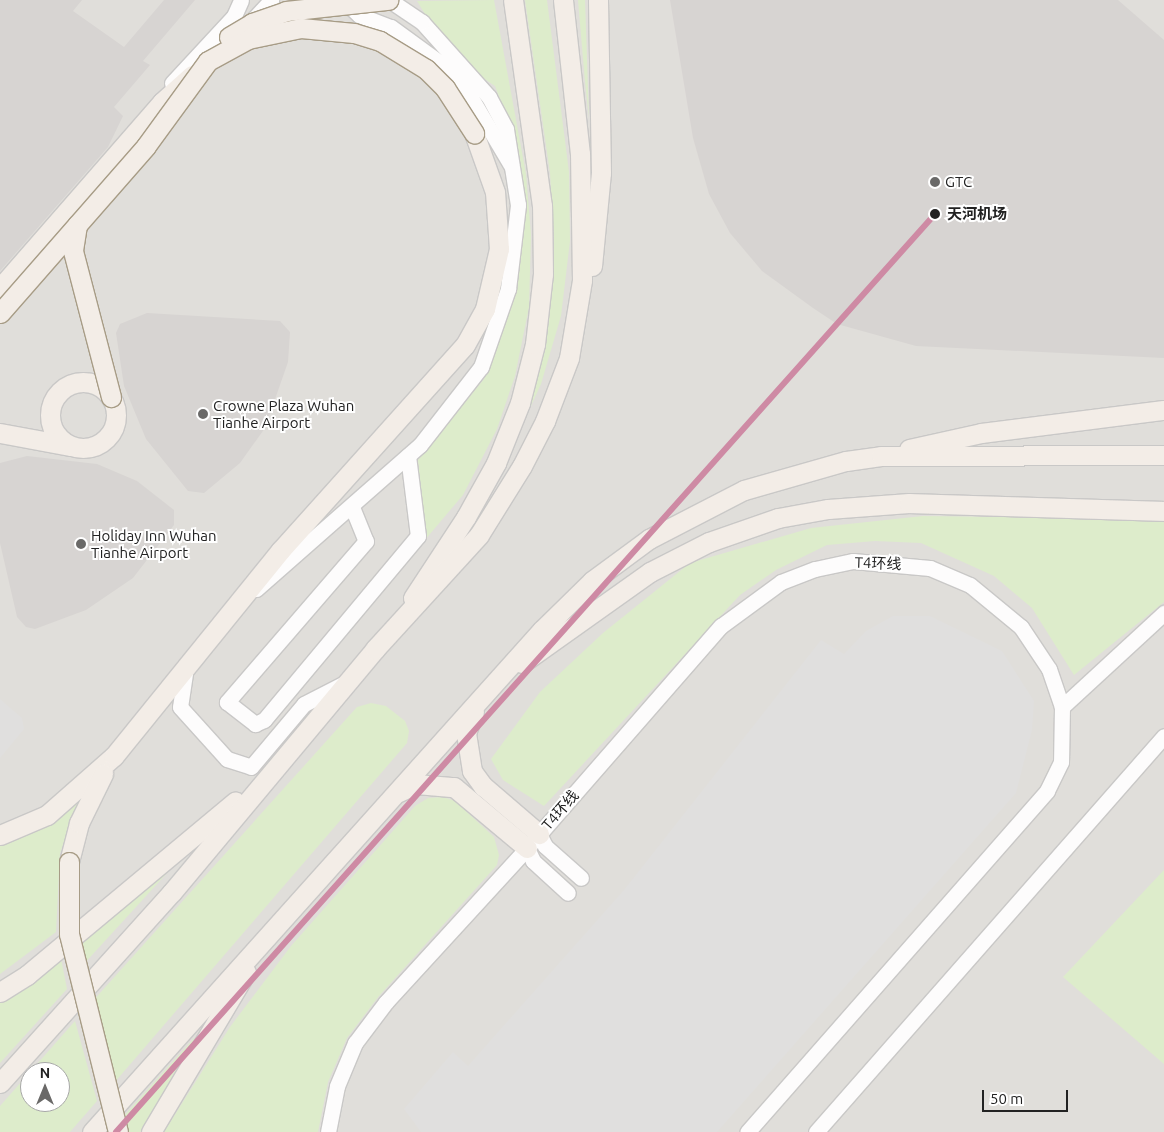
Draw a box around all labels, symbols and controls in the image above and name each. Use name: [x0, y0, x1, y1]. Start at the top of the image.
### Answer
place label: GTC: [945, 173, 972, 191]
marker: GTC: [929, 176, 941, 188]
place label: 天河机场: [947, 205, 1007, 223]
marker: 天河机场: [927, 206, 943, 222]
place label: Crowne Plaza Wuhan Tianhe Airport: [213, 396, 354, 431]
marker: Crowne Plaza Wuhan Tianhe Airport: [197, 408, 209, 420]
place label: Holiday Inn Wuhan Tianhe Airport: [91, 526, 216, 561]
marker: Holiday Inn Wuhan Tianhe Airport: [75, 538, 87, 550]
street label: T4环线: [854, 553, 902, 573]
street label: T4环线: [538, 786, 582, 834]
north arrow: [20, 1062, 70, 1112]
text: N: [40, 1065, 50, 1081]
scale bar: [984, 1080, 1070, 1112]
text: 50 m: [990, 1090, 1023, 1107]

